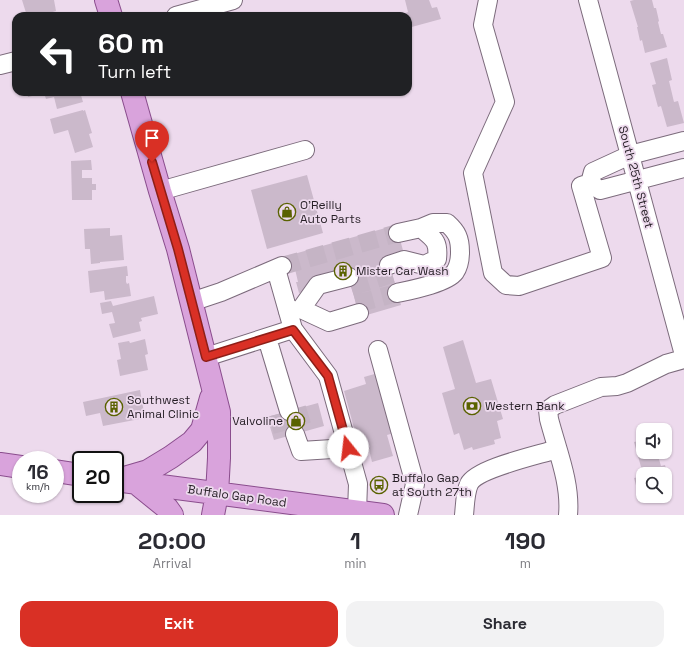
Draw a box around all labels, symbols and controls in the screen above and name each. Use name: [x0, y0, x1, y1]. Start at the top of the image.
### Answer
text: 60 m: [98, 25, 164, 61]
icon: left: [32, 28, 84, 80]
text: Turn left: [98, 60, 171, 83]
pin: [135, 121, 169, 162]
street label: South 25th Street: [615, 124, 657, 230]
icon: arrive: [141, 127, 163, 149]
place label: O'Reilly Auto Parts: [300, 197, 361, 227]
shop icon: O'Reilly Auto Parts: [277, 202, 297, 222]
building icon: Mister Car Wash: [333, 261, 353, 281]
place label: Mister Car Wash: [356, 263, 449, 279]
place label: Southwest Animal Clinic: [127, 392, 199, 422]
bank icon: Western Bank: [462, 396, 482, 416]
building icon: Southwest Animal Clinic: [104, 397, 124, 417]
place label: Western Bank: [485, 398, 565, 414]
shop icon: Valvoline: [286, 411, 306, 431]
place label: Valvoline: [232, 413, 283, 429]
map controls: [636, 423, 672, 503]
button: sound: [636, 423, 672, 459]
position arrow: [327, 427, 369, 469]
speed limit sign: 20: [72, 451, 124, 503]
text: 16: [27, 459, 49, 485]
button: search: [636, 467, 672, 503]
place label: Buffalo Gap at South 27th: [392, 470, 472, 500]
bus stop icon: Buffalo Gap at South 27th: [369, 475, 389, 495]
text: km/h: [26, 480, 50, 493]
street label: Buffalo Gap Road: [186, 481, 288, 511]
text: 20:00: [138, 525, 206, 556]
text: 1: [350, 525, 361, 556]
text: 190: [505, 525, 546, 556]
text: Arrival: [153, 555, 191, 572]
text: min: [344, 555, 367, 572]
text: m: [520, 555, 531, 572]
button: Exit: [20, 601, 338, 647]
button: Share: [346, 601, 664, 647]

